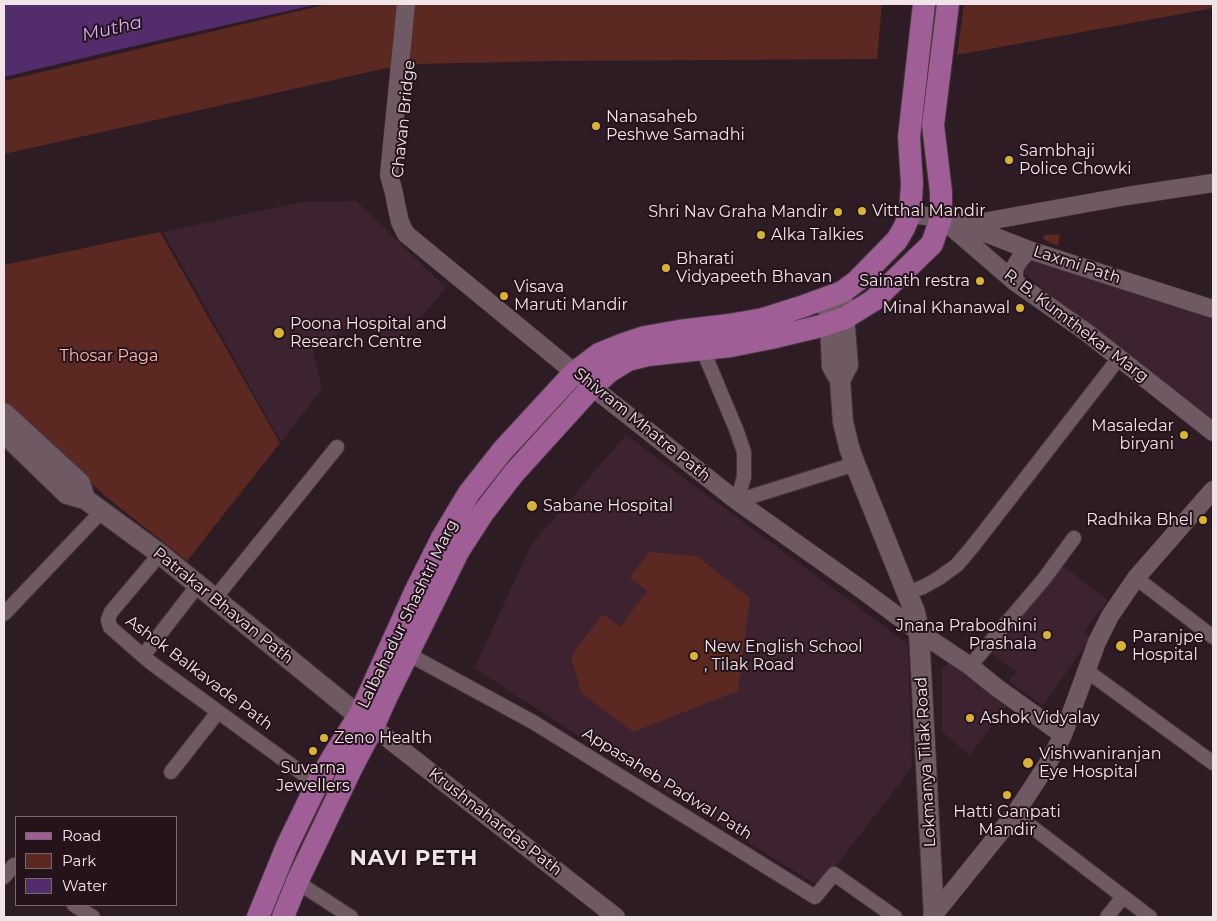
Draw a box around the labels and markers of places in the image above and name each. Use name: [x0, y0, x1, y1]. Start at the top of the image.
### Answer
place label: Nanasaheb Peshwe Samadhi: [606, 107, 745, 145]
marker: Nanasaheb Peshwe Samadhi: [590, 120, 602, 132]
place label: Sambhaji Police Chowki: [1019, 141, 1132, 179]
marker: Sambhaji Police Chowki: [1003, 154, 1015, 166]
place label: Vitthal Mandir: [872, 201, 986, 221]
place label: Shri Nav Graha Mandir: [648, 202, 828, 222]
marker: Vitthal Mandir: [856, 205, 868, 217]
marker: Shri Nav Graha Mandir: [832, 206, 844, 218]
place label: Alka Talkies: [771, 225, 864, 245]
marker: Alka Talkies: [755, 229, 767, 241]
place label: Bharati Vidyapeeth Bhavan: [676, 249, 832, 287]
marker: Bharati Vidyapeeth Bhavan: [660, 262, 672, 274]
place label: Sainath restra: [859, 271, 970, 291]
marker: Sainath restra: [974, 275, 986, 287]
place label: Visava Maruti Mandir: [514, 277, 628, 315]
marker: Visava Maruti Mandir: [498, 290, 510, 302]
place label: Minal Khanawal: [882, 298, 1010, 318]
marker: Minal Khanawal: [1014, 302, 1026, 314]
place label: Poona Hospital and Research Centre: [290, 314, 447, 352]
marker: Poona Hospital and Research Centre: [272, 326, 286, 340]
place label: Masaledar biryani: [1091, 416, 1174, 454]
marker: Masaledar biryani: [1178, 429, 1190, 441]
place label: Sabane Hospital: [543, 496, 673, 516]
marker: Sabane Hospital: [525, 499, 539, 513]
place label: Radhika Bhel: [1086, 510, 1193, 530]
marker: Radhika Bhel: [1197, 514, 1209, 526]
place label: Jnana Prabodhini Prashala: [896, 616, 1037, 654]
place label: Paranjpe Hospital: [1132, 627, 1204, 665]
marker: Jnana Prabodhini Prashala: [1041, 629, 1053, 641]
place label: New English School , Tilak Road: [704, 637, 863, 675]
marker: Paranjpe Hospital: [1114, 639, 1128, 653]
marker: New English School , Tilak Road: [688, 650, 700, 662]
place label: Ashok Vidyalay: [980, 708, 1100, 728]
marker: Ashok Vidyalay: [964, 712, 976, 724]
place label: Zeno Health: [334, 728, 432, 748]
marker: Zeno Health: [318, 732, 330, 744]
place label: Vishwaniranjan Eye Hospital: [1039, 744, 1162, 782]
marker: Suvarna Jewellers: [307, 745, 319, 757]
marker: Vishwaniranjan Eye Hospital: [1021, 756, 1035, 770]
place label: Suvarna Jewellers: [276, 758, 350, 796]
marker: Hatti Ganpati Mandir: [1001, 789, 1013, 801]
place label: Hatti Ganpati Mandir: [953, 802, 1061, 840]

